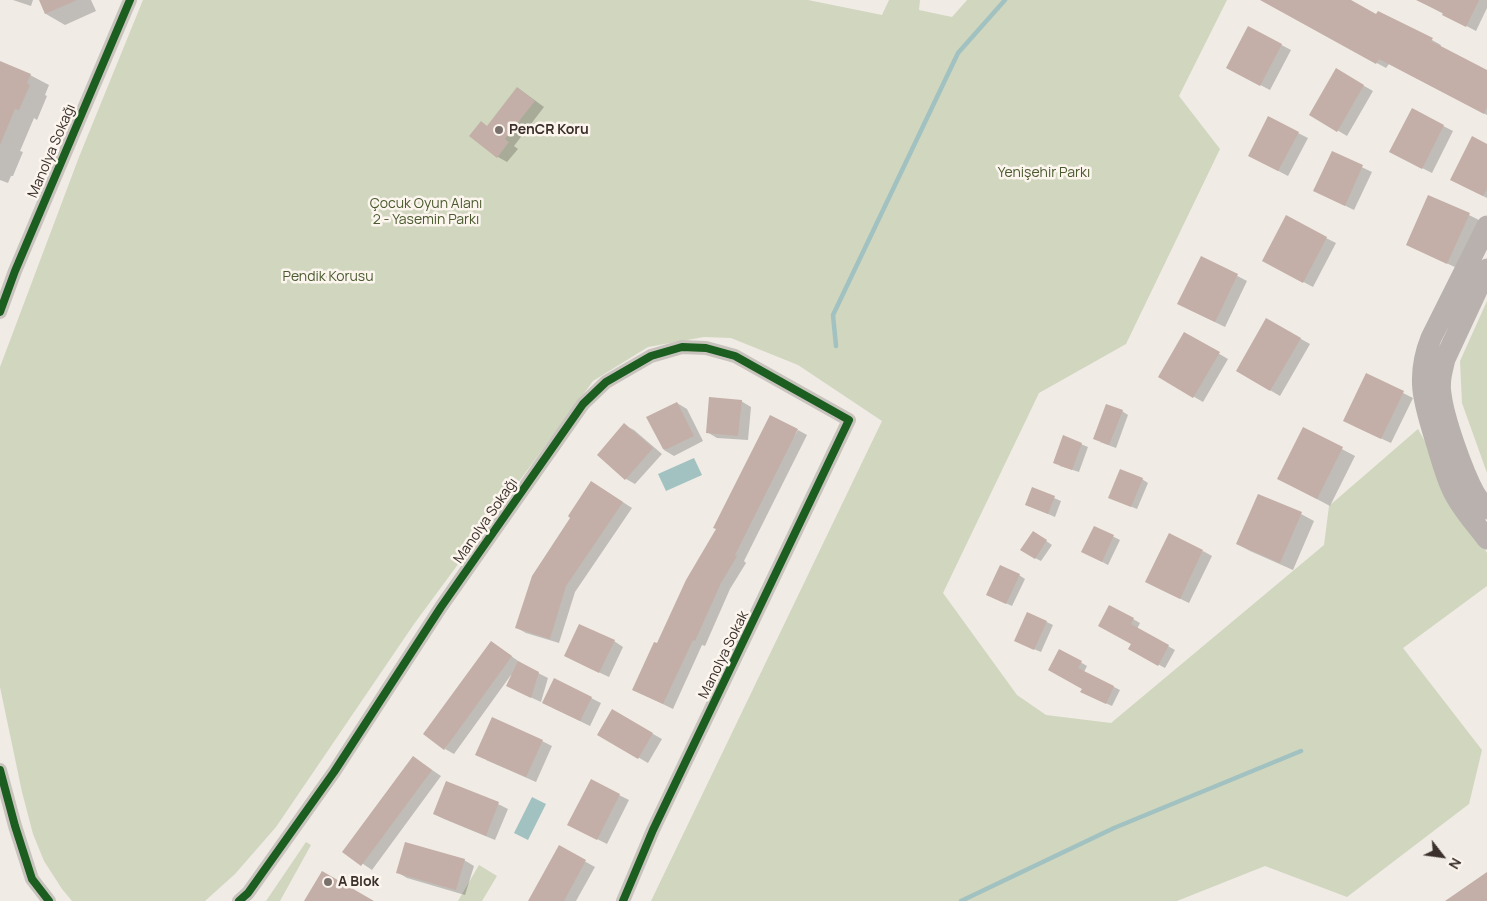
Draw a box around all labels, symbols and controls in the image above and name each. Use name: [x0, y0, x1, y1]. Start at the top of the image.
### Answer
street label: Manolya Sokağı: [25, 102, 79, 200]
place label: PenCR Koru: [509, 122, 589, 138]
marker: PenCR Koru: [493, 124, 505, 136]
park label: Yenişehir Parkı: [998, 165, 1090, 181]
park label: Çocuk Oyun Alanı 2 - Yasemin Parkı: [370, 196, 482, 228]
park label: Pendik Korusu: [282, 269, 374, 285]
street label: Manolya Sokağı: [450, 475, 522, 567]
street label: Manolya Sokak: [695, 608, 753, 702]
north arrow: [1417, 831, 1467, 881]
text: N: [1445, 855, 1466, 873]
place label: A Blok: [338, 874, 379, 890]
marker: A Blok: [322, 876, 334, 888]

